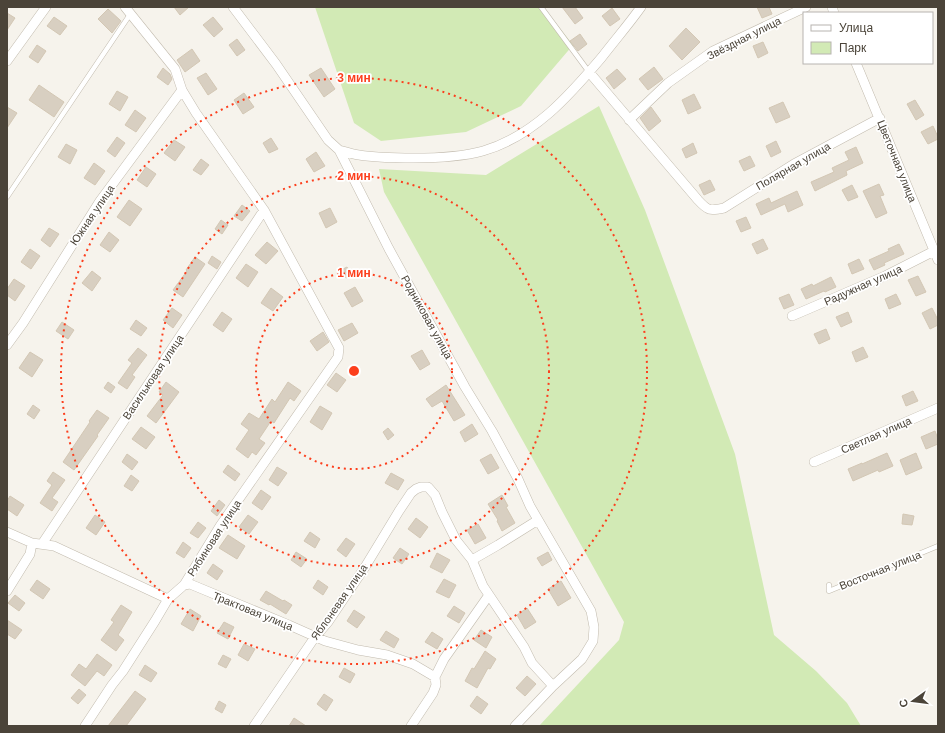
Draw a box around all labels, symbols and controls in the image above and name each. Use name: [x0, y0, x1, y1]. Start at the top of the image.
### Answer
legend: [803, 12, 933, 64]
street label: Звёздная улица: [705, 14, 784, 62]
text: Улица: [839, 21, 873, 35]
text: Парк: [839, 41, 867, 55]
text: 3 мин: [337, 71, 371, 85]
street label: Цветочная улица: [875, 118, 919, 205]
street label: Полярная улица: [754, 139, 833, 192]
text: 2 мин: [337, 169, 371, 183]
street label: Южная улица: [67, 182, 117, 247]
street label: Радужная улица: [822, 262, 905, 308]
text: 1 мин: [337, 266, 371, 280]
street label: Родниковая улица: [399, 273, 455, 362]
street label: Васильковая улица: [120, 332, 186, 422]
centre of rings: [347, 364, 361, 378]
street label: Светлая улица: [839, 414, 914, 456]
street label: Рябиновая улица: [185, 497, 244, 578]
street label: Восточная улица: [837, 548, 923, 592]
street label: Яблоневая улица: [308, 561, 370, 642]
street label: Трактовая улица: [211, 589, 296, 633]
north arrow: [893, 681, 933, 721]
text: С: [897, 698, 910, 709]

